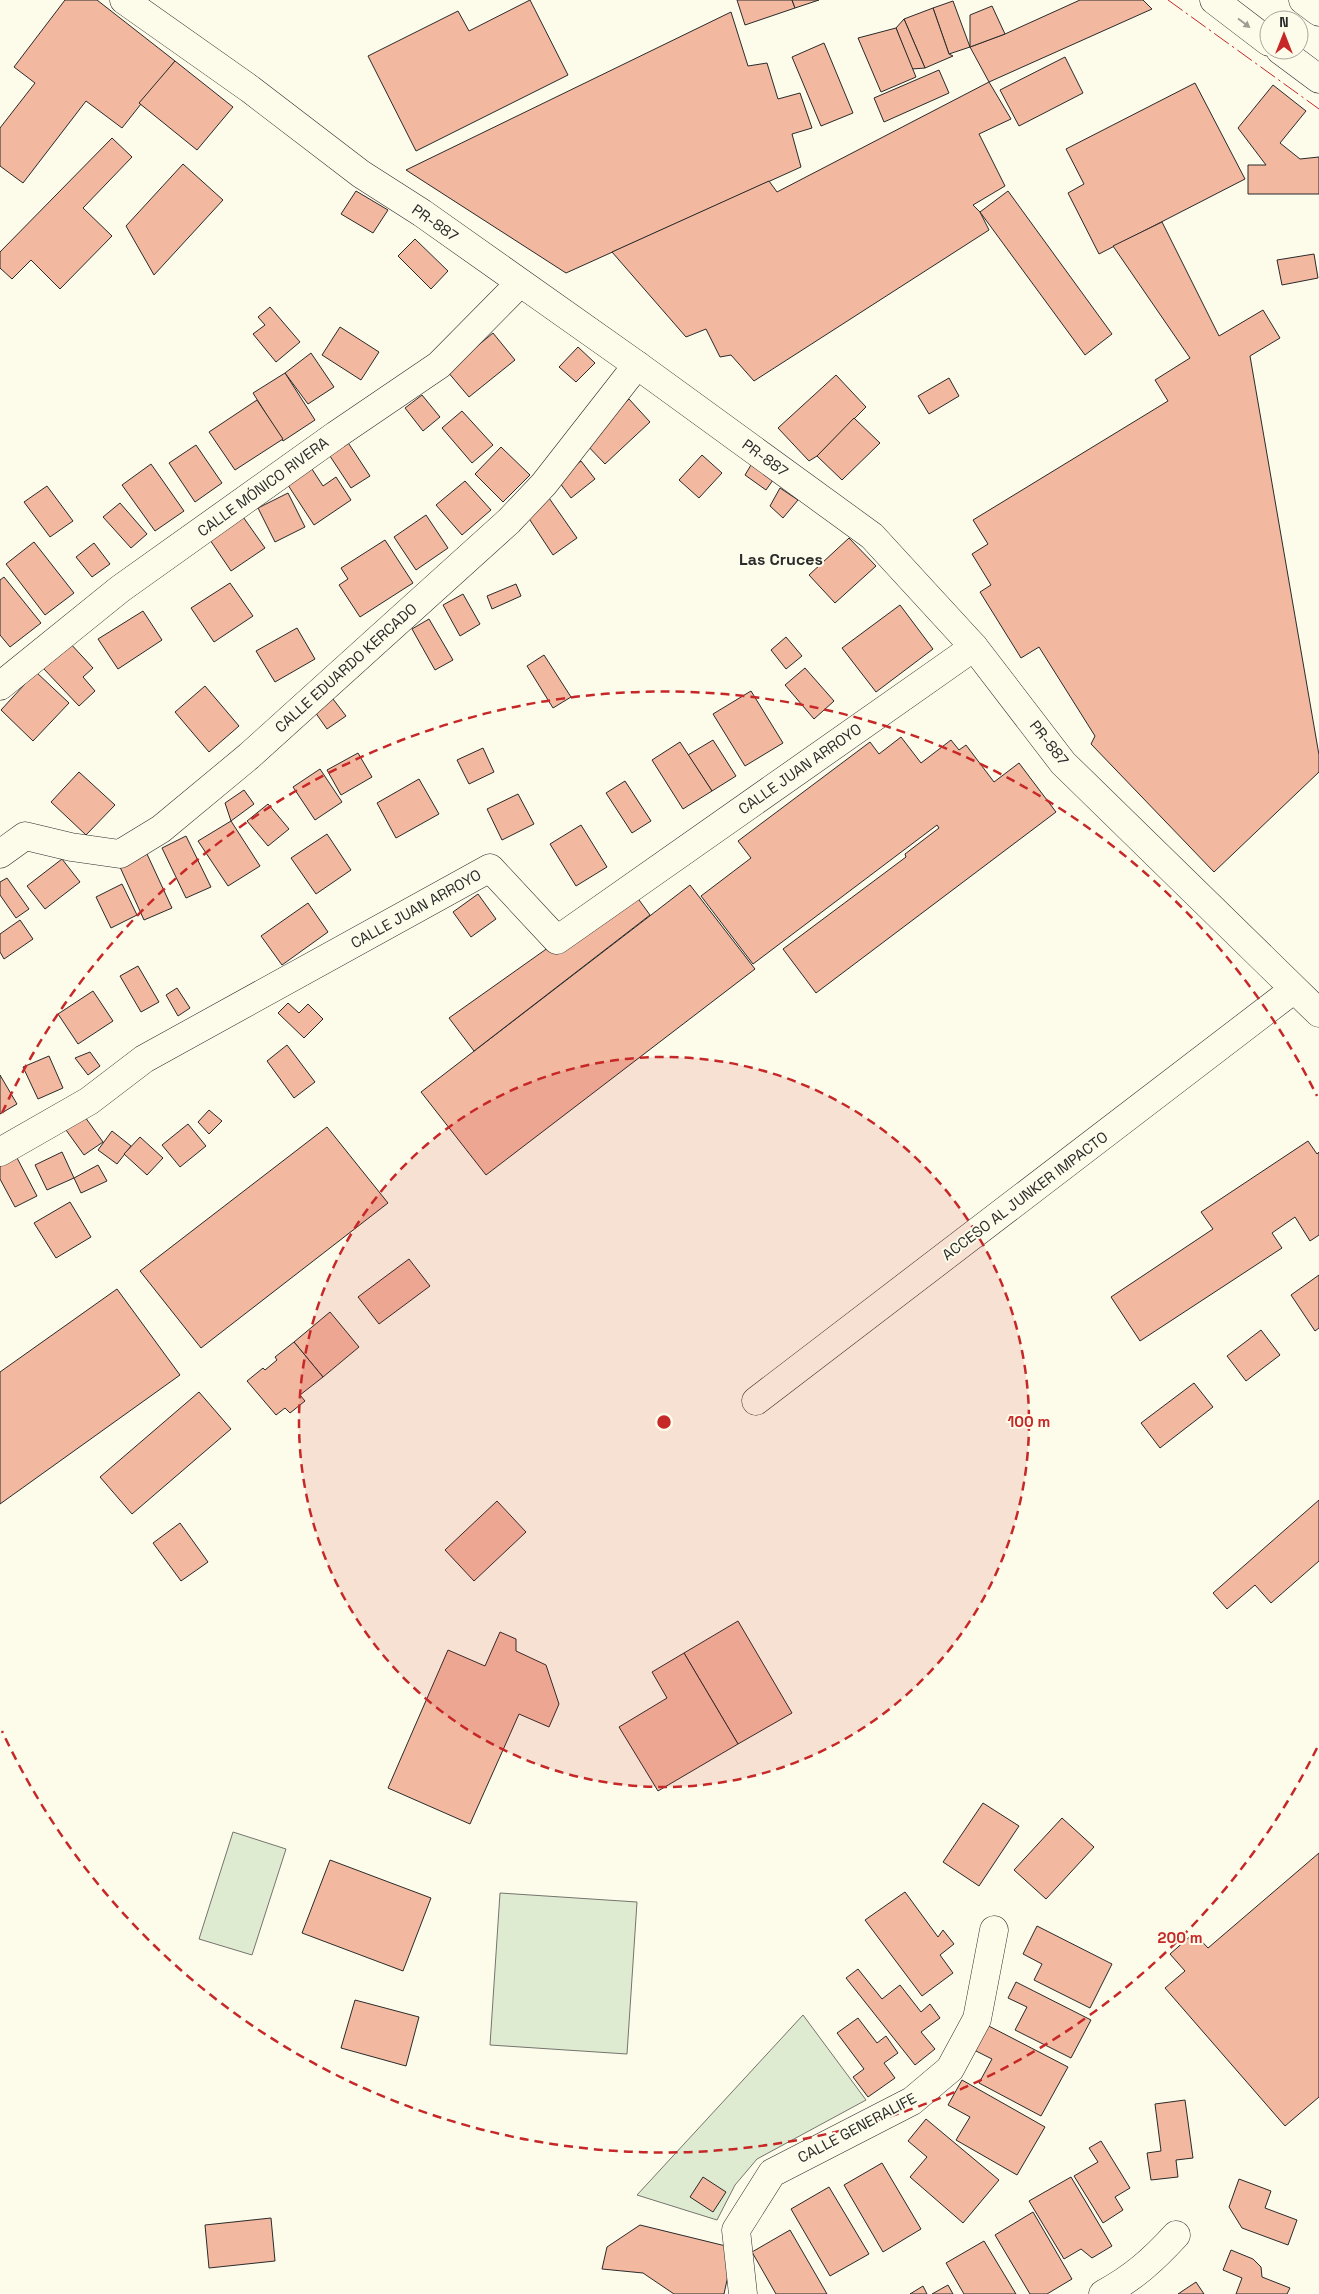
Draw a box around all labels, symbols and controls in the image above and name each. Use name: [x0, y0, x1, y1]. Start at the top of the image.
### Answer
north arrow: [1259, 10, 1309, 60]
text: N: [1279, 13, 1289, 31]
one-way arrow: [1237, 18, 1251, 28]
street label: PR-887: [408, 200, 462, 245]
street label: CALLE MÓNICO RIVERA: [193, 432, 332, 541]
street label: PR-887: [739, 435, 792, 481]
district label: Las Cruces: [739, 549, 823, 570]
street label: CALLE EDUARDO KERCADO: [271, 599, 421, 736]
street label: PR-887: [1026, 716, 1073, 769]
street label: CALLE JUAN ARROYO: [734, 719, 865, 818]
street label: CALLE JUAN ARROYO: [347, 865, 484, 952]
street label: ACCESO AL JUNKER IMPACTO: [938, 1127, 1111, 1264]
text: 100 m: [1008, 1412, 1050, 1431]
centre of rings: [655, 1413, 673, 1431]
text: 200 m: [1158, 1928, 1202, 1947]
street label: CALLE GENERALIFE: [794, 2088, 919, 2167]

